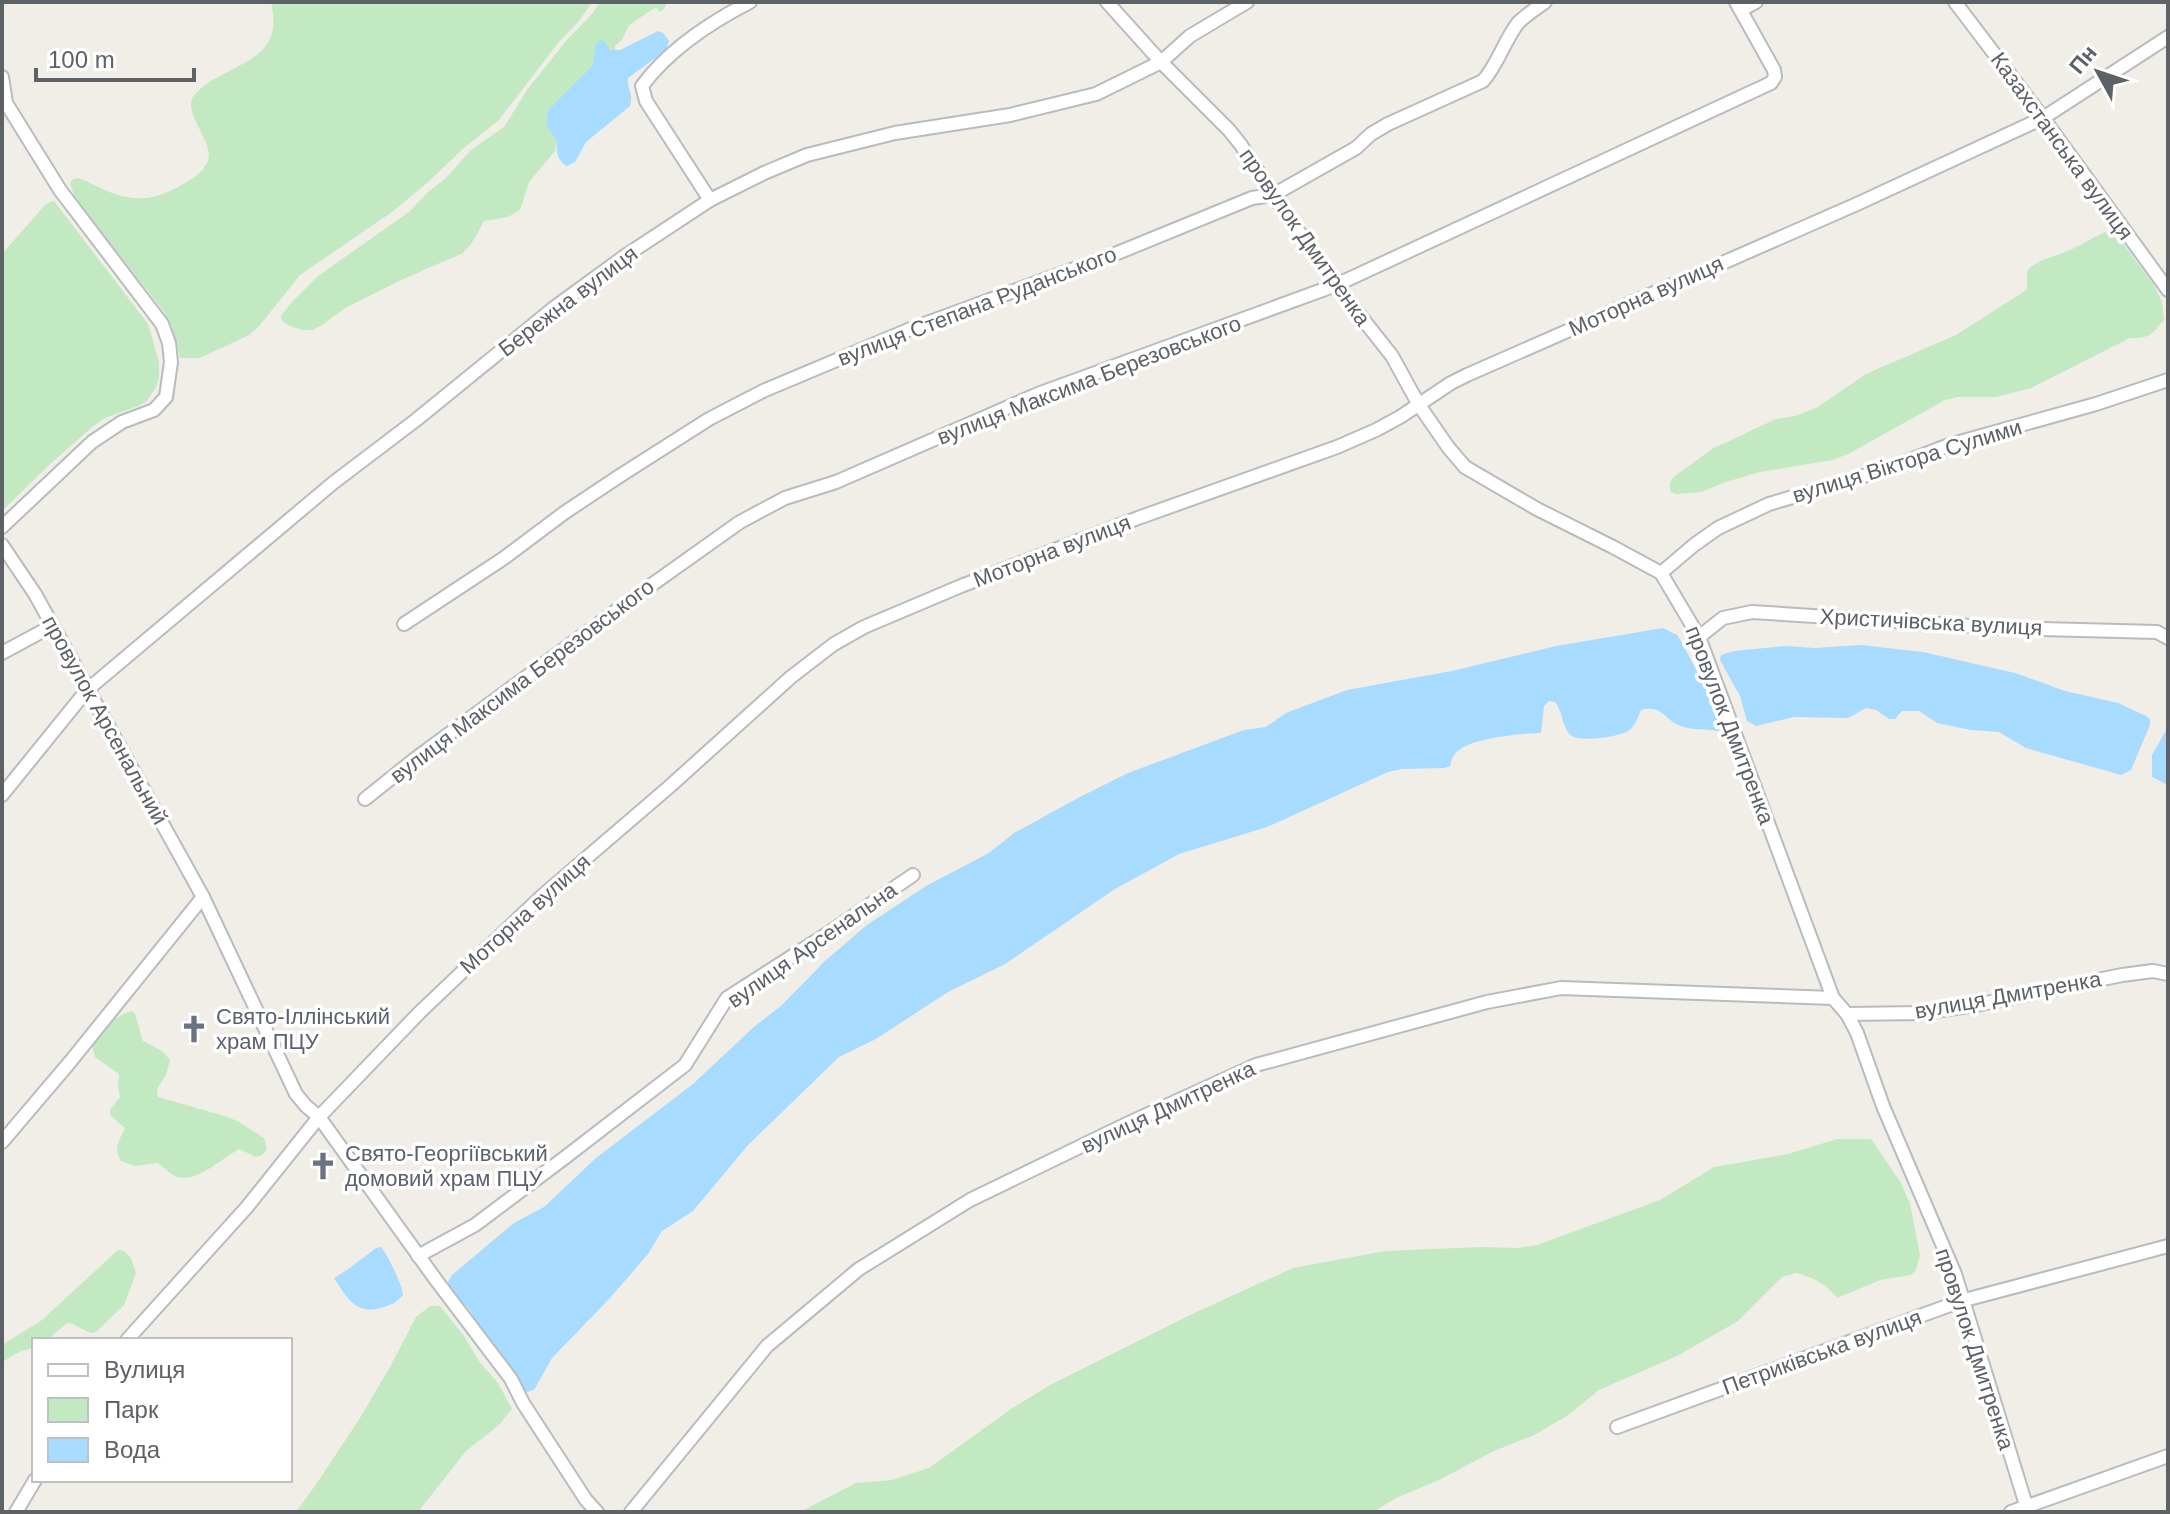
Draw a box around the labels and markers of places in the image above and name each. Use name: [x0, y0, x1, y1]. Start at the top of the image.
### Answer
place label: Свято-Іллінський храм ПЦУ: [216, 1004, 390, 1054]
church icon: Свято-Іллінський храм ПЦУ: [179, 1014, 209, 1044]
place label: Свято-Георгіївський домовий храм ПЦУ: [345, 1141, 548, 1191]
church icon: Свято-Георгіївський домовий храм ПЦУ: [308, 1151, 338, 1181]

